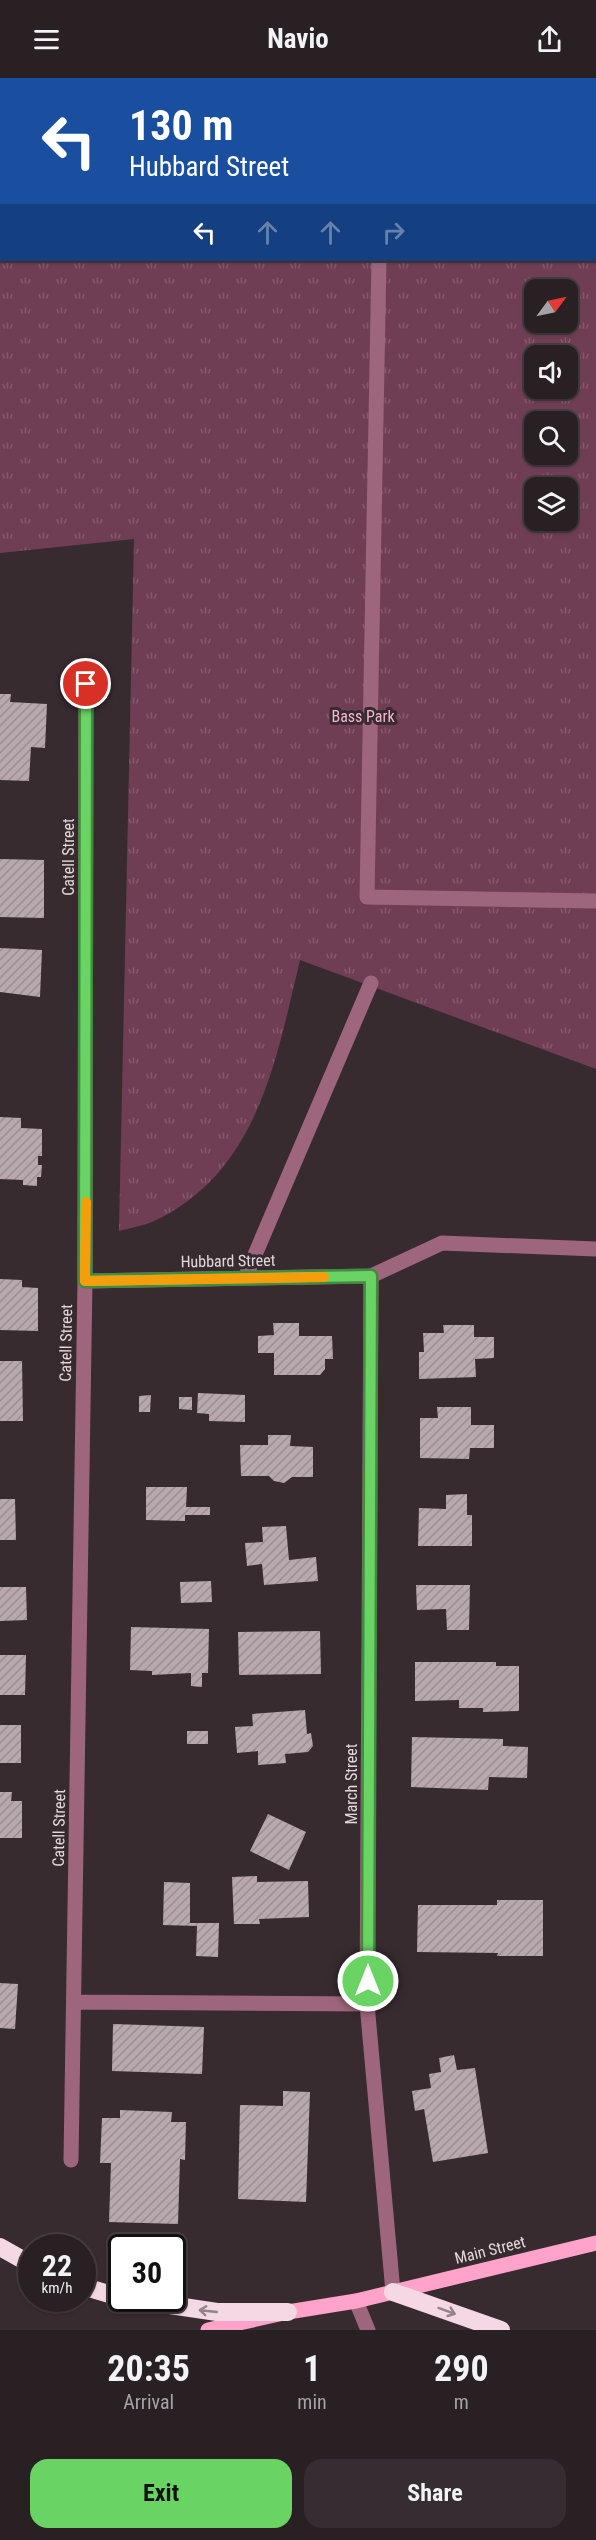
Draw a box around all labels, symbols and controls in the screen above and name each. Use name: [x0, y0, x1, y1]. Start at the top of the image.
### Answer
icon: menu: [30, 23, 63, 56]
text: Navio: [267, 23, 329, 55]
icon: share: [533, 23, 566, 56]
text: 130 m: [129, 101, 234, 150]
icon: left: [30, 102, 108, 180]
text: Hubbard Street: [129, 151, 289, 183]
icon: left: [188, 216, 221, 249]
icon: ahead: [251, 216, 284, 249]
icon: ahead: [314, 216, 347, 249]
icon: right: [377, 216, 410, 249]
north arrow: [524, 279, 578, 333]
map controls: [524, 279, 578, 531]
button: sound: [524, 345, 578, 399]
button: search: [524, 411, 578, 465]
button: layers: [524, 477, 578, 531]
pin: [60, 658, 111, 709]
icon: arrive: [69, 667, 102, 700]
park label: Bass Park: [331, 707, 395, 726]
street label: Catell Street: [59, 818, 78, 896]
street label: Hubbard Street: [180, 1251, 276, 1271]
street label: Catell Street: [56, 1304, 76, 1382]
street label: March Street: [342, 1743, 361, 1824]
street label: Catell Street: [49, 1789, 69, 1867]
position arrow: [336, 1949, 400, 2013]
street label: Main Street: [453, 2232, 528, 2268]
speed limit sign: 30: [108, 2234, 186, 2312]
text: 22: [42, 2248, 72, 2283]
text: km/h: [42, 2279, 72, 2297]
one-way arrow: [199, 2305, 219, 2316]
one-way arrow: [437, 2306, 456, 2317]
text: 20:35: [107, 2348, 190, 2390]
text: 1: [303, 2348, 321, 2390]
text: 290: [434, 2348, 489, 2390]
text: Arrival: [123, 2390, 174, 2414]
text: min: [297, 2390, 327, 2414]
text: m: [454, 2390, 469, 2414]
button: Exit: [30, 2459, 292, 2528]
button: Share: [304, 2459, 566, 2528]

